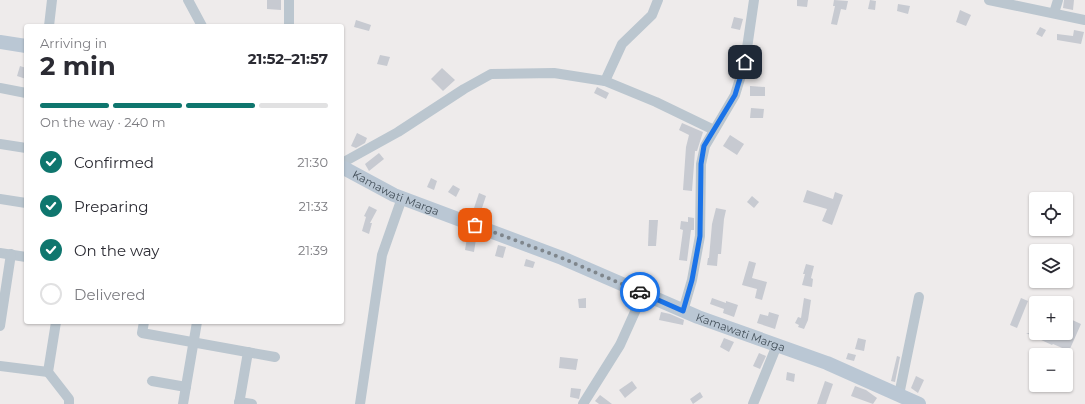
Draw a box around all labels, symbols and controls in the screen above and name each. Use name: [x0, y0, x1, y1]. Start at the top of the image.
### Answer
text: Arriving in: [40, 35, 107, 51]
pin: [728, 45, 762, 79]
text: 21:52–21:57: [248, 49, 328, 68]
text: 2 min: [40, 50, 116, 82]
icon: home: [734, 51, 756, 73]
text: On the way · 240 m: [40, 114, 166, 130]
icon: check: [40, 151, 62, 173]
text: Confirmed: [74, 153, 154, 172]
text: 21:30: [297, 154, 328, 170]
street label: Kamawati Marga: [350, 167, 441, 218]
map controls: [1029, 192, 1073, 392]
button: locate: [1029, 192, 1073, 236]
icon: check: [40, 195, 62, 217]
text: Preparing: [74, 197, 149, 216]
text: 21:33: [299, 198, 328, 214]
pin: [458, 208, 492, 242]
icon: bag: [464, 214, 486, 236]
icon: check: [40, 239, 62, 261]
text: On the way: [74, 241, 159, 260]
text: 21:39: [298, 242, 328, 258]
button: layers: [1029, 244, 1073, 288]
courier: [620, 272, 660, 312]
icon: car: [629, 281, 651, 303]
text: Delivered: [74, 285, 146, 304]
button: +: [1029, 296, 1073, 340]
street label: Kamawati Marga: [694, 310, 787, 355]
button: −: [1029, 348, 1073, 392]

